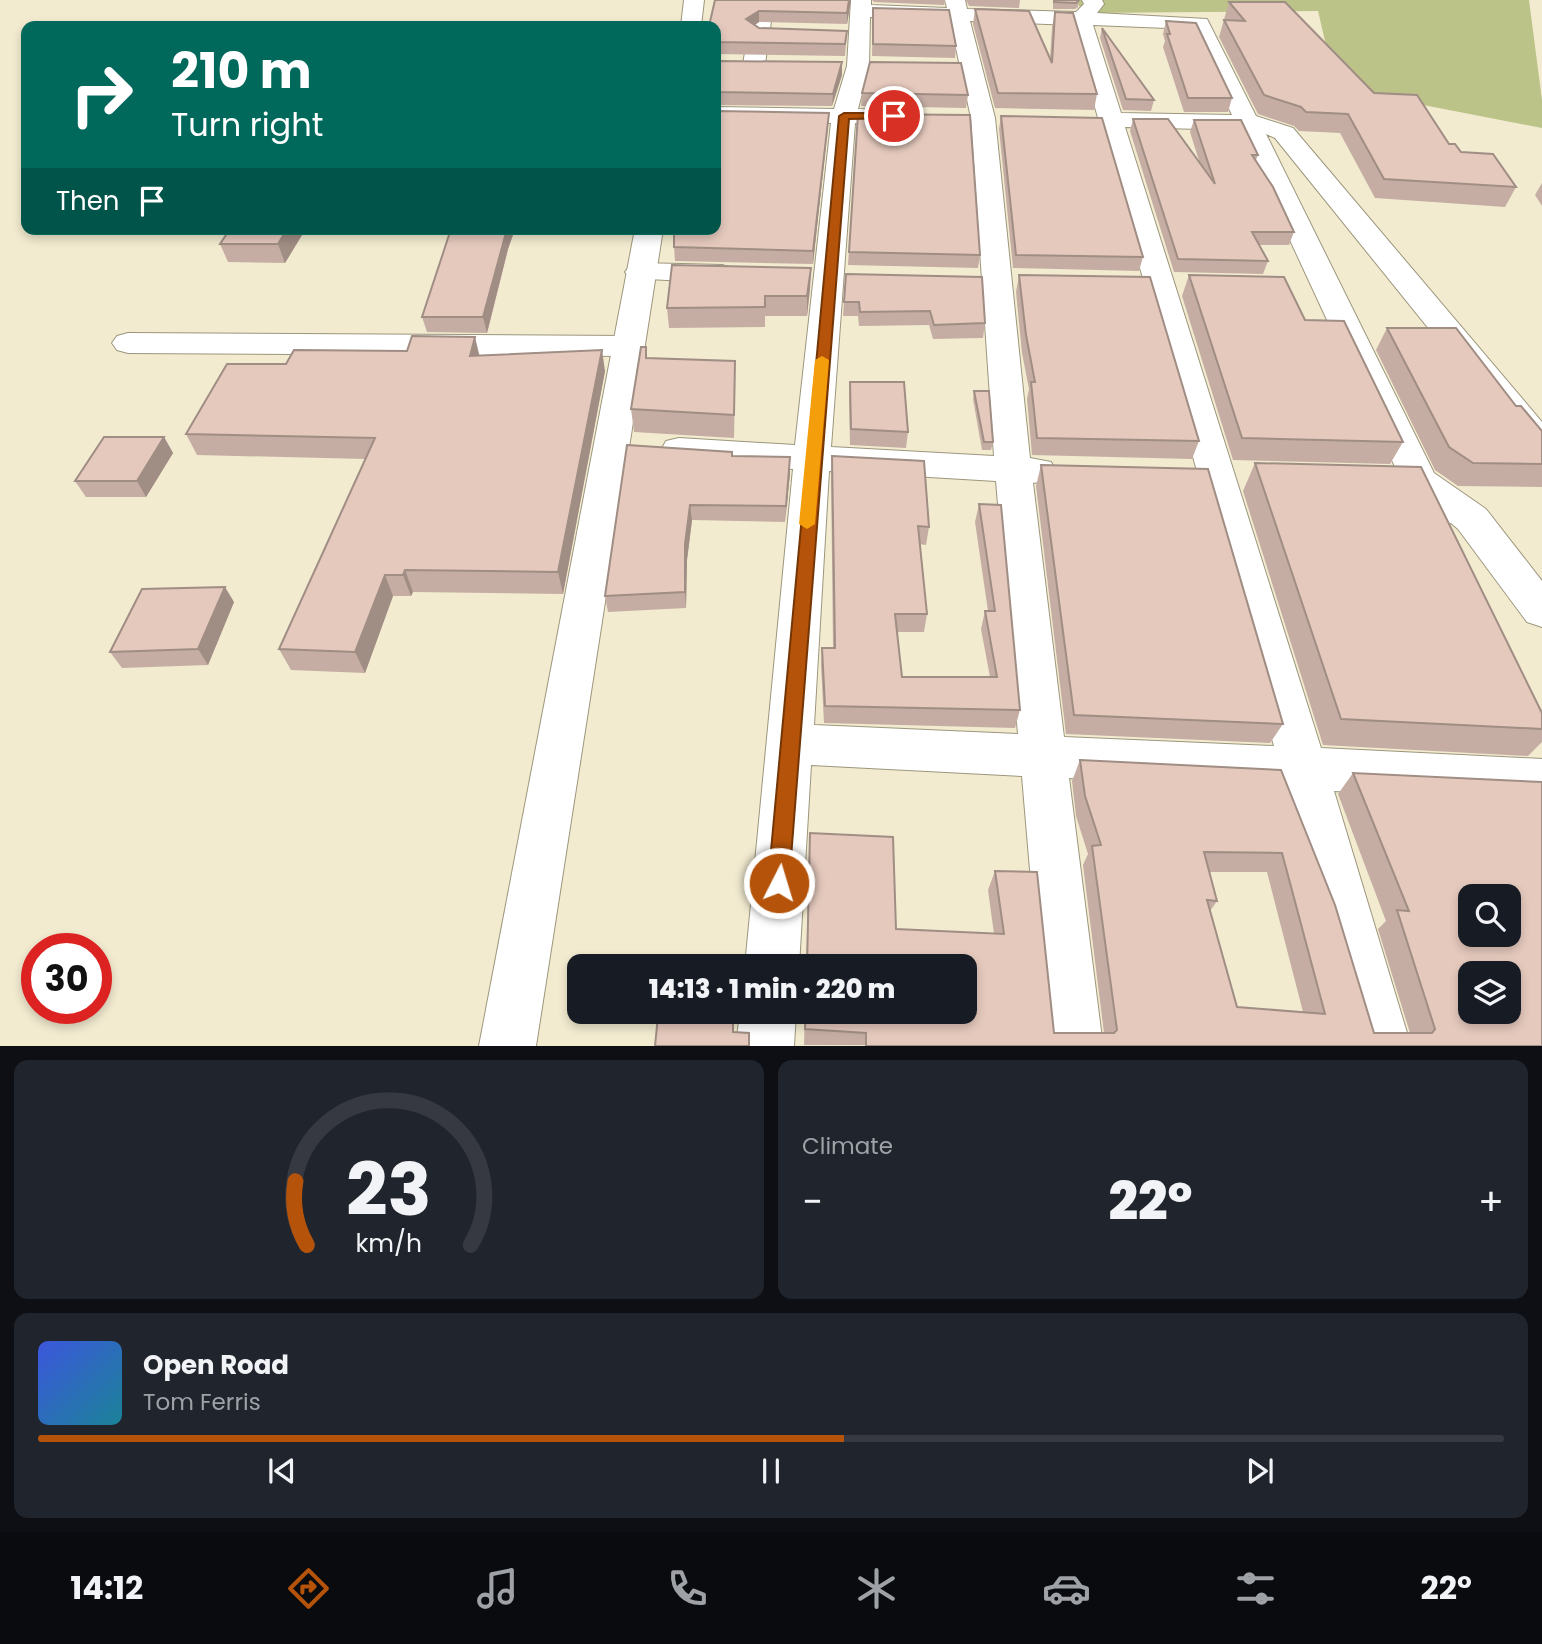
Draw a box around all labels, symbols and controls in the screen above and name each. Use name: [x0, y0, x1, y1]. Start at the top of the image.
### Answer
text: 210 m: [171, 37, 312, 105]
icon: right: [56, 49, 147, 140]
pin: [864, 86, 924, 146]
icon: arrive: [875, 97, 913, 135]
text: Turn right: [171, 102, 323, 147]
icon: arrive: [133, 182, 171, 220]
text: Then: [56, 183, 119, 219]
position arrow: [742, 846, 816, 920]
map controls: [1458, 884, 1521, 1024]
button: search: [1458, 884, 1521, 947]
speed limit sign: 30: [21, 933, 112, 1024]
button: layers: [1458, 961, 1521, 1024]
text: 14:13 · 1 min · 220 m: [649, 971, 895, 1007]
text: Climate: [802, 1130, 893, 1162]
text: 23: [346, 1140, 432, 1241]
text: 22°: [1108, 1165, 1193, 1238]
text: −: [802, 1175, 823, 1228]
text: +: [1478, 1175, 1504, 1228]
text: km/h: [356, 1226, 422, 1261]
text: Open Road: [143, 1347, 289, 1383]
text: Tom Ferris: [143, 1386, 261, 1418]
icon: previous: [263, 1452, 301, 1490]
icon: pause: [752, 1452, 790, 1490]
icon: next: [1241, 1452, 1279, 1490]
icon: directions: [284, 1564, 333, 1613]
icon: music: [473, 1564, 522, 1613]
icon: phone: [663, 1564, 712, 1613]
icon: climate: [852, 1564, 901, 1613]
icon: car: [1042, 1564, 1091, 1613]
icon: filters: [1231, 1564, 1280, 1613]
text: 14:12: [70, 1565, 143, 1610]
text: 22°: [1420, 1565, 1472, 1610]

